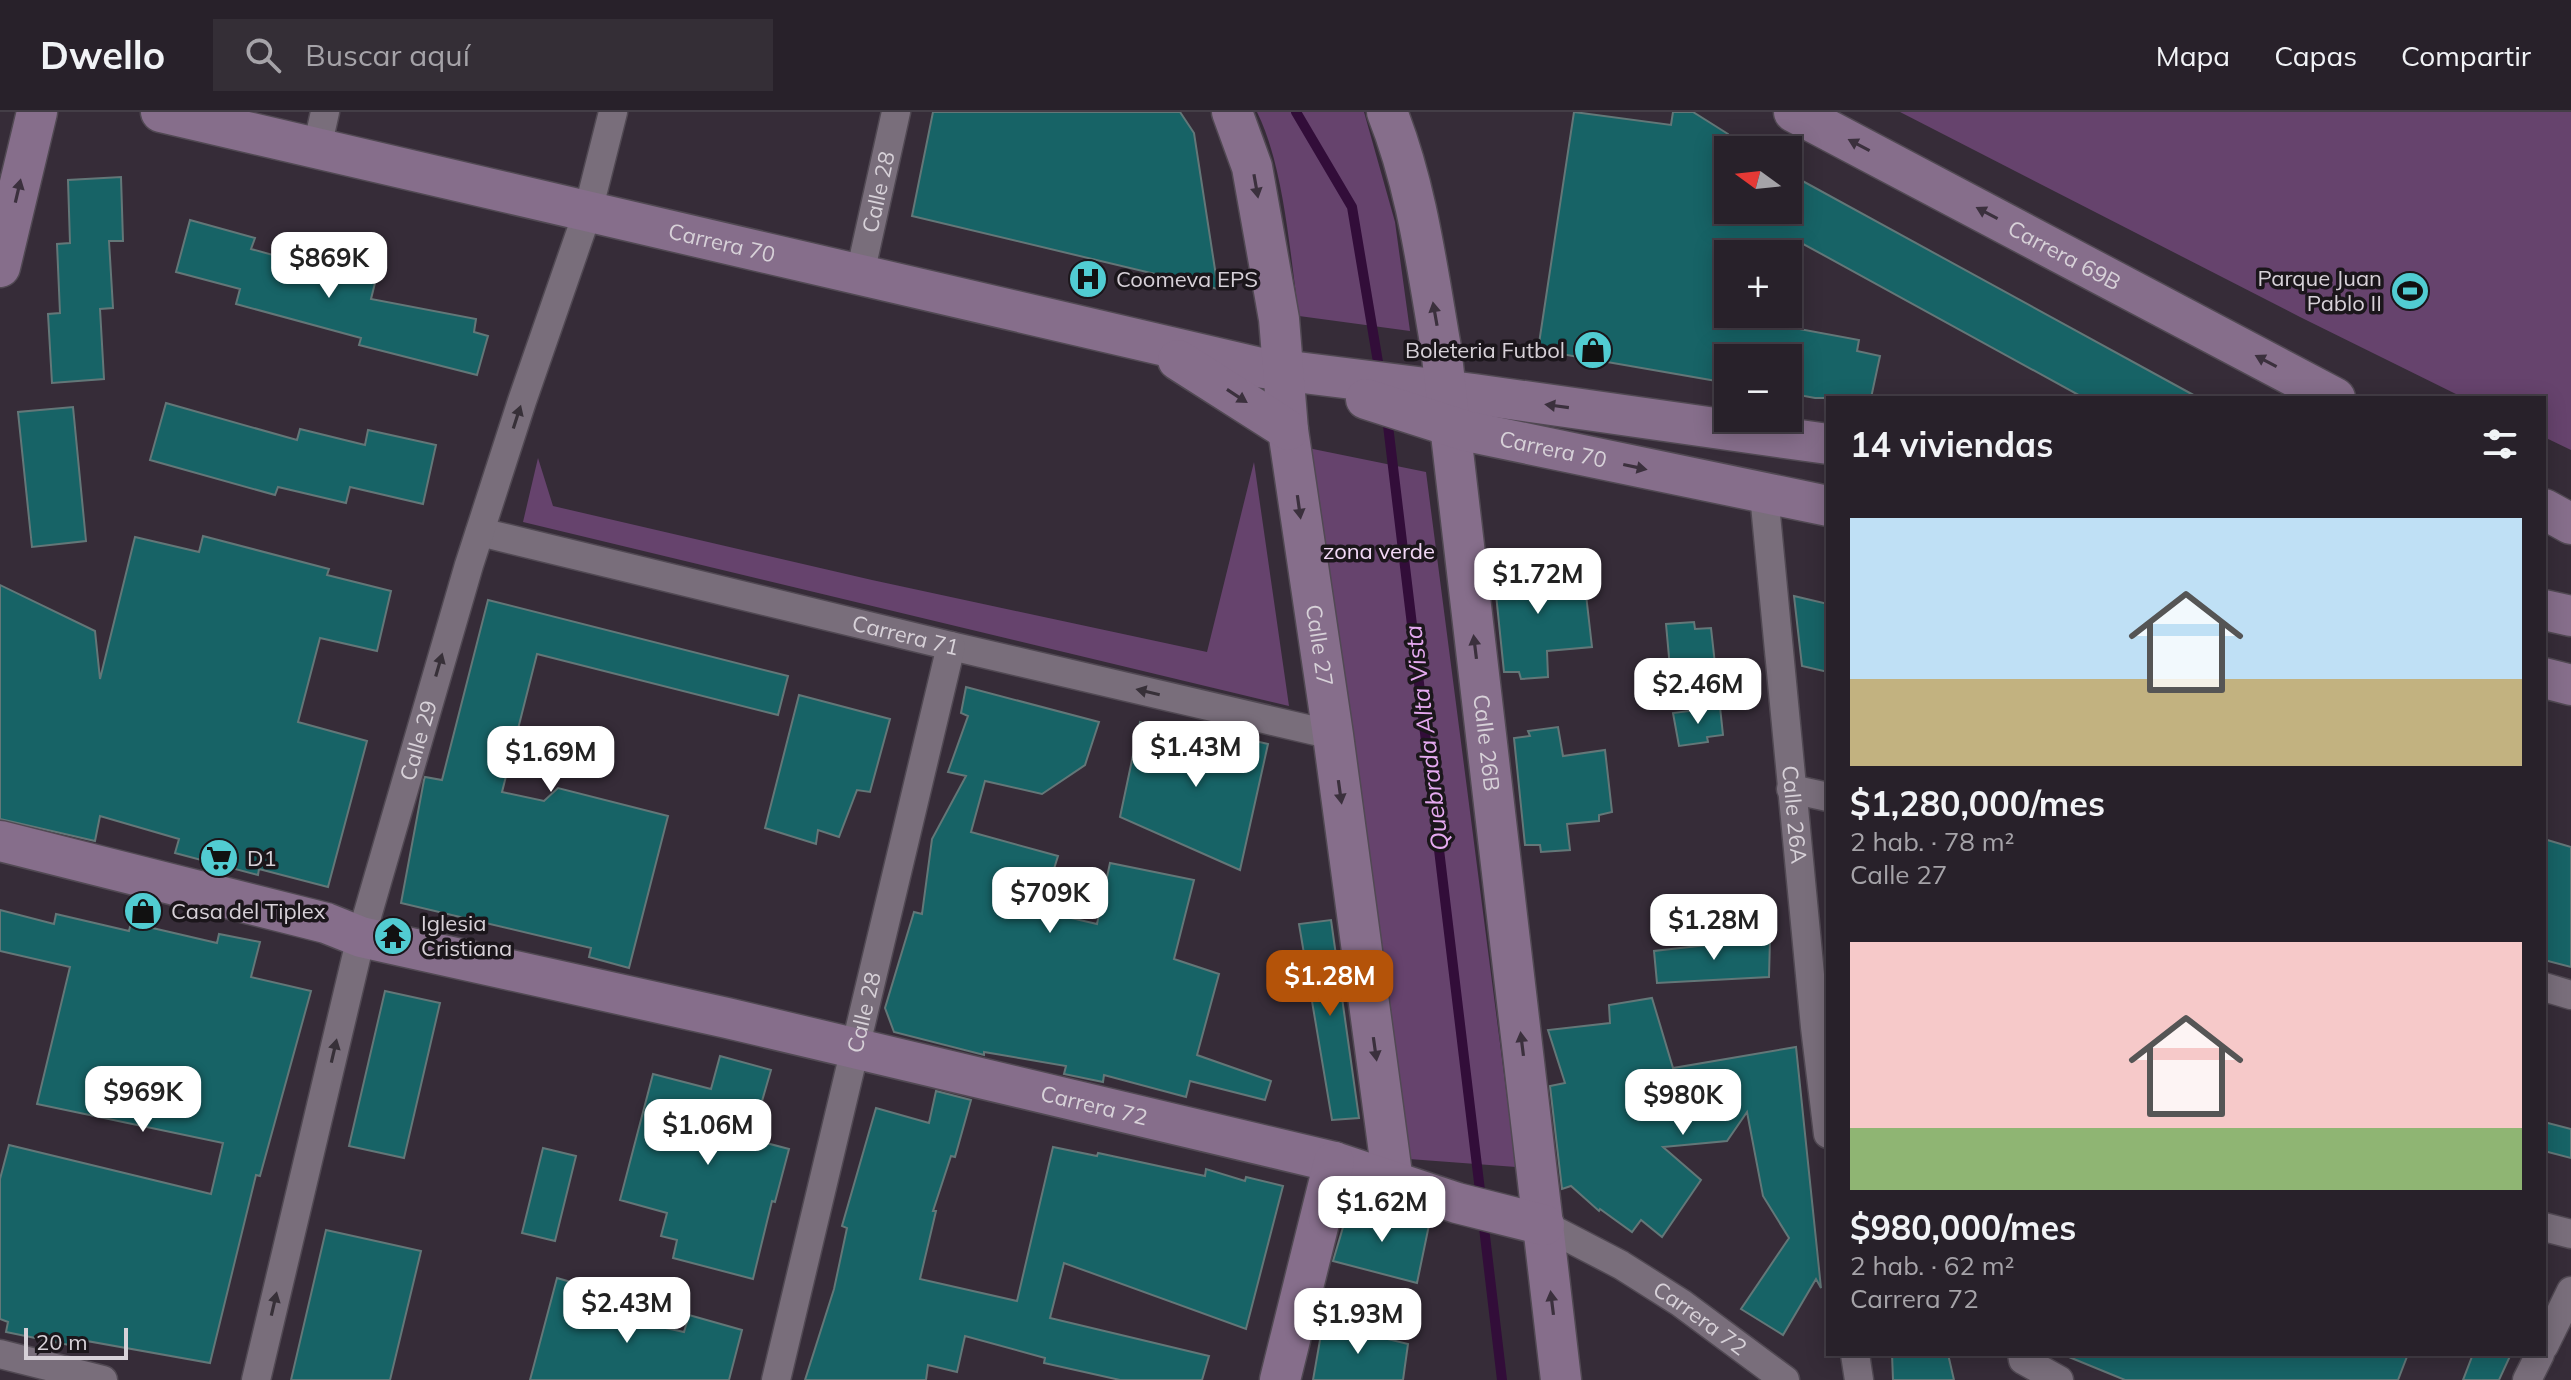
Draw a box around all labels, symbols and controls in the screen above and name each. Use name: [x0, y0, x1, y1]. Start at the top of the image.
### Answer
search box: [213, 19, 773, 91]
text: Dwello: [40, 31, 165, 79]
icon: search: [241, 33, 285, 77]
text: Buscar aquí: [305, 36, 470, 74]
text: Mapa: [2156, 38, 2230, 73]
text: Capas: [2274, 38, 2357, 73]
text: Compartir: [2401, 38, 2531, 73]
north arrow: [1714, 136, 1802, 224]
map controls: [1714, 136, 1802, 432]
one-way arrow: [1847, 139, 1870, 152]
street label: Calle 28: [856, 149, 901, 235]
one-way arrow: [1250, 174, 1262, 199]
one-way arrow: [12, 179, 25, 204]
one-way arrow: [1976, 206, 1998, 220]
street label: Carrera 69B: [2003, 214, 2126, 296]
street label: Carrera 70: [666, 217, 778, 269]
pin: $869K: [273, 232, 385, 300]
button: +: [1714, 240, 1802, 328]
text: $869K: [289, 241, 369, 274]
hospital icon: Coomeva EPS: [1067, 258, 1109, 300]
place label: Parque Juan Pablo II: [2258, 264, 2382, 317]
place label: Coomeva EPS: [1116, 265, 1258, 293]
sports icon: Parque Juan Pablo II: [2389, 270, 2431, 312]
one-way arrow: [1428, 301, 1441, 326]
shop icon: Boleteria Futbol: [1572, 329, 1614, 371]
place label: Boleteria Futbol: [1405, 336, 1565, 364]
button: −: [1714, 344, 1802, 432]
one-way arrow: [2255, 355, 2277, 369]
one-way arrow: [1227, 388, 1248, 403]
one-way arrow: [1544, 399, 1569, 412]
one-way arrow: [511, 405, 524, 429]
icon: filters: [2478, 422, 2522, 466]
text: 14 viviendas: [1850, 423, 2053, 466]
street label: Carrera 70: [1497, 424, 1609, 474]
one-way arrow: [1623, 461, 1648, 474]
one-way arrow: [1293, 495, 1306, 520]
park label: zona verde: [1323, 537, 1435, 565]
pin: $1.72M: [1473, 548, 1603, 616]
text: $1.72M: [1492, 557, 1584, 590]
icon: home: [2114, 570, 2258, 714]
street label: Calle 27: [1300, 603, 1340, 688]
street label: Carrera 71: [849, 609, 962, 661]
water label: Quebrada Alta Vista: [1397, 623, 1455, 853]
one-way arrow: [1468, 634, 1481, 659]
one-way arrow: [433, 653, 446, 677]
pin: $2.46M: [1633, 658, 1763, 726]
text: $2.46M: [1652, 667, 1744, 700]
one-way arrow: [1135, 685, 1160, 698]
street label: Calle 26B: [1467, 693, 1506, 793]
street label: Calle 29: [393, 697, 443, 784]
pin: $1.43M: [1131, 721, 1261, 789]
pin: $1.69M: [486, 726, 616, 794]
text: $1.43M: [1150, 730, 1242, 763]
text: $1.69M: [505, 735, 597, 768]
street label: Calle 26A: [1776, 764, 1813, 865]
one-way arrow: [1334, 780, 1347, 805]
text: $1,280,000/mes: [1850, 782, 2105, 825]
text: 2 hab. · 78 m²: [1850, 825, 2014, 858]
supermarket icon: D1: [198, 837, 240, 879]
place label: D1: [247, 844, 277, 872]
text: Calle 27: [1850, 858, 1947, 891]
pin: $709K: [994, 867, 1106, 935]
text: $709K: [1010, 876, 1090, 909]
shop icon: Casa del Tiplex: [122, 890, 164, 932]
pin: $1.28M: [1649, 894, 1779, 962]
place label: Casa del Tiplex: [171, 897, 326, 925]
text: $1.28M: [1668, 903, 1760, 936]
place label: Iglesia Cristiana: [421, 909, 512, 962]
temple icon: Iglesia Cristiana: [372, 915, 414, 957]
pin: $1.28M: [1265, 950, 1395, 1018]
text: $1.28M: [1284, 959, 1376, 992]
street label: Calle 28: [840, 969, 887, 1056]
icon: home: [2114, 994, 2258, 1138]
one-way arrow: [1515, 1031, 1528, 1056]
one-way arrow: [1369, 1037, 1382, 1062]
one-way arrow: [328, 1039, 341, 1064]
pin: $969K: [87, 1066, 199, 1134]
pin: $980K: [1627, 1069, 1739, 1137]
text: $969K: [103, 1075, 183, 1108]
text: $980K: [1643, 1078, 1723, 1111]
street label: Carrera 72: [1038, 1079, 1150, 1131]
pin: $1.06M: [643, 1099, 773, 1167]
text: $1.06M: [662, 1108, 754, 1141]
pin: $1.62M: [1317, 1176, 1447, 1244]
text: $1.62M: [1336, 1185, 1428, 1218]
text: $980,000/mes: [1850, 1206, 2076, 1249]
text: 2 hab. · 62 m²: [1850, 1249, 2014, 1282]
street label: Carrera 72: [1648, 1275, 1753, 1361]
pin: $2.43M: [562, 1277, 692, 1345]
text: Carrera 72: [1850, 1282, 1979, 1315]
text: $2.43M: [581, 1286, 673, 1319]
pin: $1.93M: [1293, 1288, 1423, 1356]
one-way arrow: [1545, 1290, 1558, 1315]
one-way arrow: [268, 1292, 280, 1317]
text: $1.93M: [1312, 1297, 1404, 1330]
scale bar: [24, 1324, 128, 1360]
text: 20 m: [36, 1328, 87, 1356]

